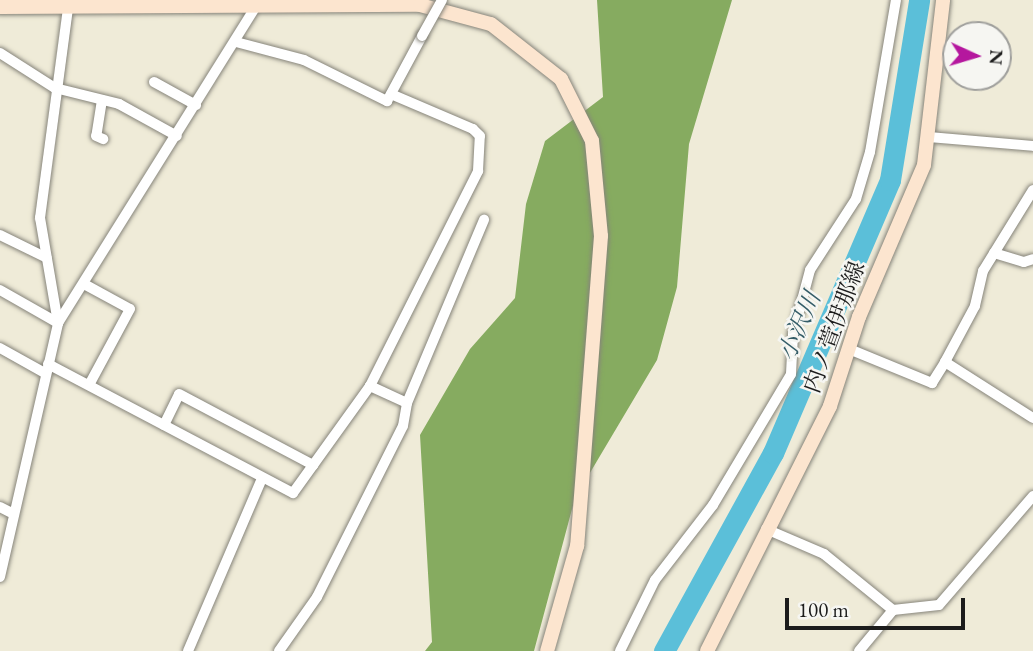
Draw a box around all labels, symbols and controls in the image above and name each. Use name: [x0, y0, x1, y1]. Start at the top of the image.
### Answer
north arrow: [942, 21, 1012, 91]
text: N: [983, 49, 1009, 66]
street label: 内ノ萱伊那線: [797, 257, 871, 397]
water label: 小沢川: [772, 287, 826, 365]
scale bar: [788, 584, 968, 628]
text: 100 m: [798, 596, 849, 623]

